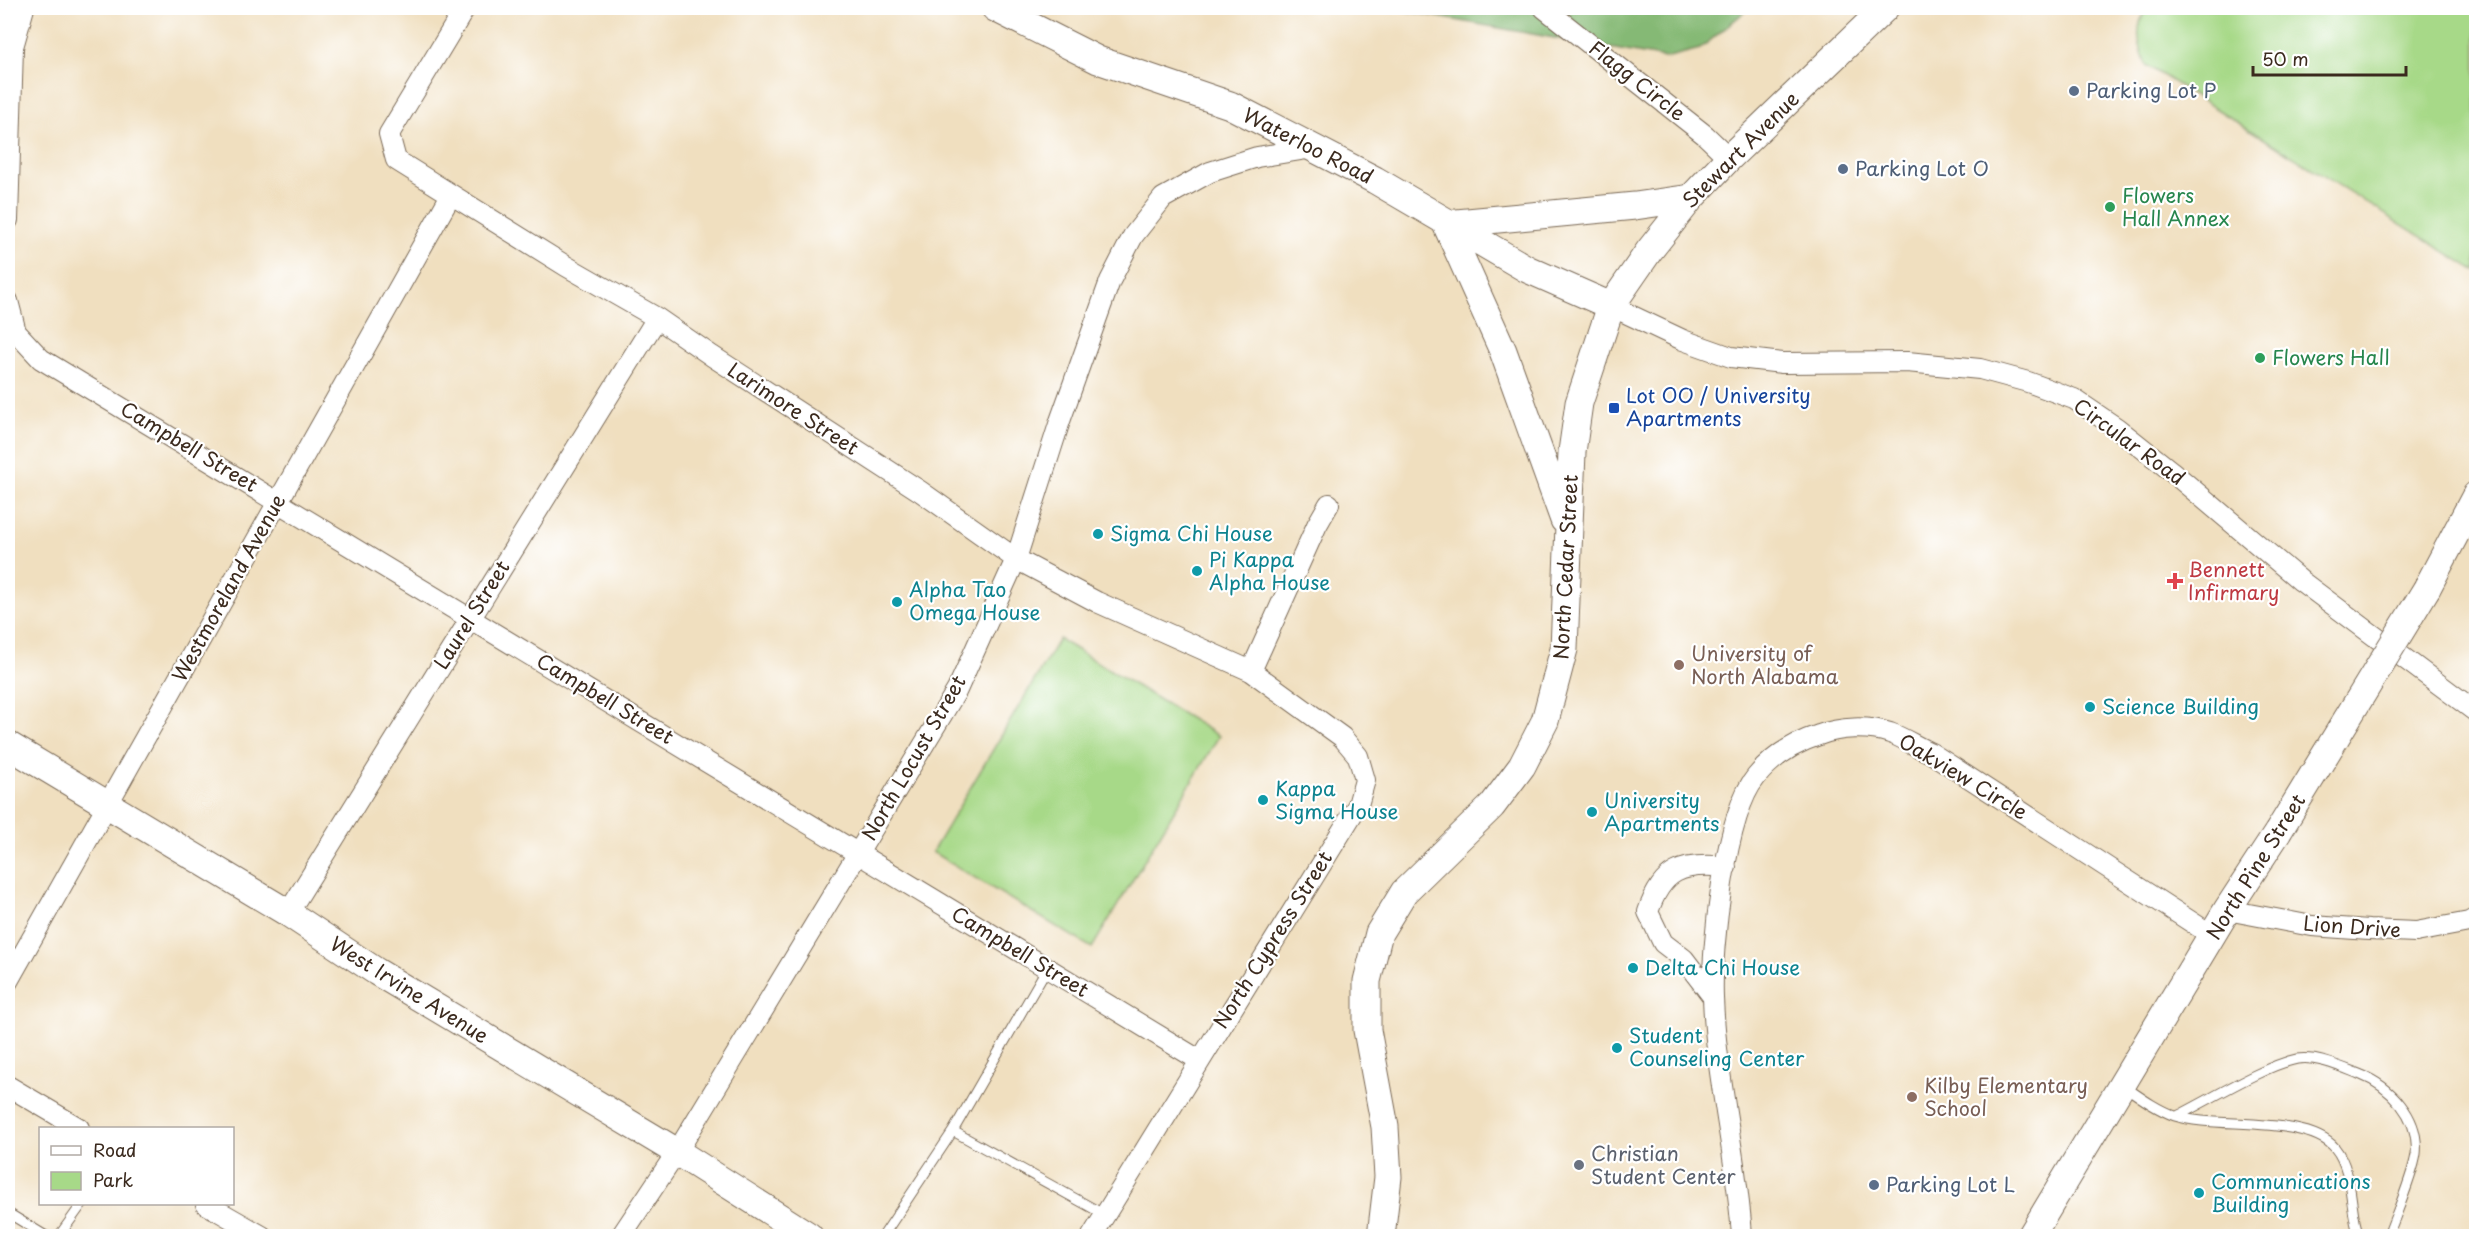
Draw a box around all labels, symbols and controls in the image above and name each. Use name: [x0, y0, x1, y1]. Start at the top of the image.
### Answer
street label: Flagg Circle: [1583, 33, 1692, 128]
scale bar: [2253, 39, 2406, 77]
text: 50 m: [2262, 45, 2309, 72]
place label: Parking Lot P: [2086, 75, 2217, 105]
street label: Stewart Avenue: [1675, 84, 1806, 215]
marker: Parking Lot P: [2067, 84, 2081, 98]
street label: Waterloo Road: [1238, 99, 1379, 191]
place label: Parking Lot O: [1855, 153, 1989, 183]
marker: Parking Lot O: [1836, 162, 1850, 176]
place label: Flowers Hall Annex: [2122, 180, 2229, 233]
marker: Flowers Hall Annex: [2103, 200, 2117, 214]
place label: Flowers Hall: [2272, 342, 2390, 372]
marker: Flowers Hall: [2253, 351, 2267, 365]
street label: Larimore Street: [722, 354, 865, 462]
place label: Lot OO / University Apartments: [1626, 380, 1811, 433]
street label: Circular Road: [2068, 390, 2192, 492]
street label: Campbell Street: [115, 393, 264, 499]
marker: Lot OO / University Apartments: [1607, 401, 1621, 415]
street label: North Cedar Street: [1545, 474, 1585, 660]
street label: Westmoreland Avenue: [164, 488, 292, 687]
place label: Sigma Chi House: [1110, 518, 1273, 548]
marker: Sigma Chi House: [1091, 527, 1105, 541]
place label: Pi Kappa Alpha House: [1209, 544, 1330, 597]
street label: Laurel Street: [426, 554, 517, 675]
place label: Bennett Infirmary: [2188, 554, 2279, 607]
marker: Pi Kappa Alpha House: [1190, 564, 1204, 578]
marker: Bennett Infirmary: [2166, 572, 2184, 590]
place label: Alpha Tao Omega House: [909, 574, 1041, 627]
marker: Alpha Tao Omega House: [890, 595, 904, 609]
place label: University of North Alabama: [1691, 638, 1839, 691]
street label: Campbell Street: [531, 645, 680, 751]
marker: University of North Alabama: [1672, 658, 1686, 672]
street label: North Locust Street: [854, 669, 973, 846]
place label: Science Building: [2102, 691, 2259, 721]
marker: Science Building: [2083, 700, 2097, 714]
street label: Oakview Circle: [1893, 726, 2034, 827]
place label: Kappa Sigma House: [1275, 773, 1399, 826]
place label: University Apartments: [1604, 785, 1720, 838]
street label: North Pine Street: [2198, 787, 2312, 945]
marker: Kappa Sigma House: [1256, 793, 1270, 807]
marker: University Apartments: [1585, 805, 1599, 819]
street label: North Cypress Street: [1205, 845, 1339, 1034]
street label: Campbell Street: [946, 898, 1095, 1004]
street label: Lion Drive: [2302, 908, 2402, 944]
street label: West Irvine Avenue: [324, 928, 495, 1050]
place label: Delta Chi House: [1645, 952, 1800, 982]
marker: Delta Chi House: [1626, 961, 1640, 975]
place label: Student Counseling Center: [1629, 1020, 1805, 1073]
marker: Student Counseling Center: [1610, 1041, 1624, 1055]
place label: Kilby Elementary School: [1924, 1070, 2088, 1123]
marker: Kilby Elementary School: [1905, 1090, 1919, 1104]
legend: [39, 1127, 234, 1205]
text: Road: [93, 1136, 137, 1163]
place label: Christian Student Center: [1591, 1138, 1736, 1191]
marker: Christian Student Center: [1572, 1158, 1586, 1172]
text: Park: [93, 1166, 133, 1193]
place label: Communications Building: [2211, 1166, 2371, 1219]
place label: Parking Lot L: [1886, 1169, 2016, 1199]
marker: Parking Lot L: [1867, 1178, 1881, 1192]
marker: Communications Building: [2192, 1186, 2206, 1200]

